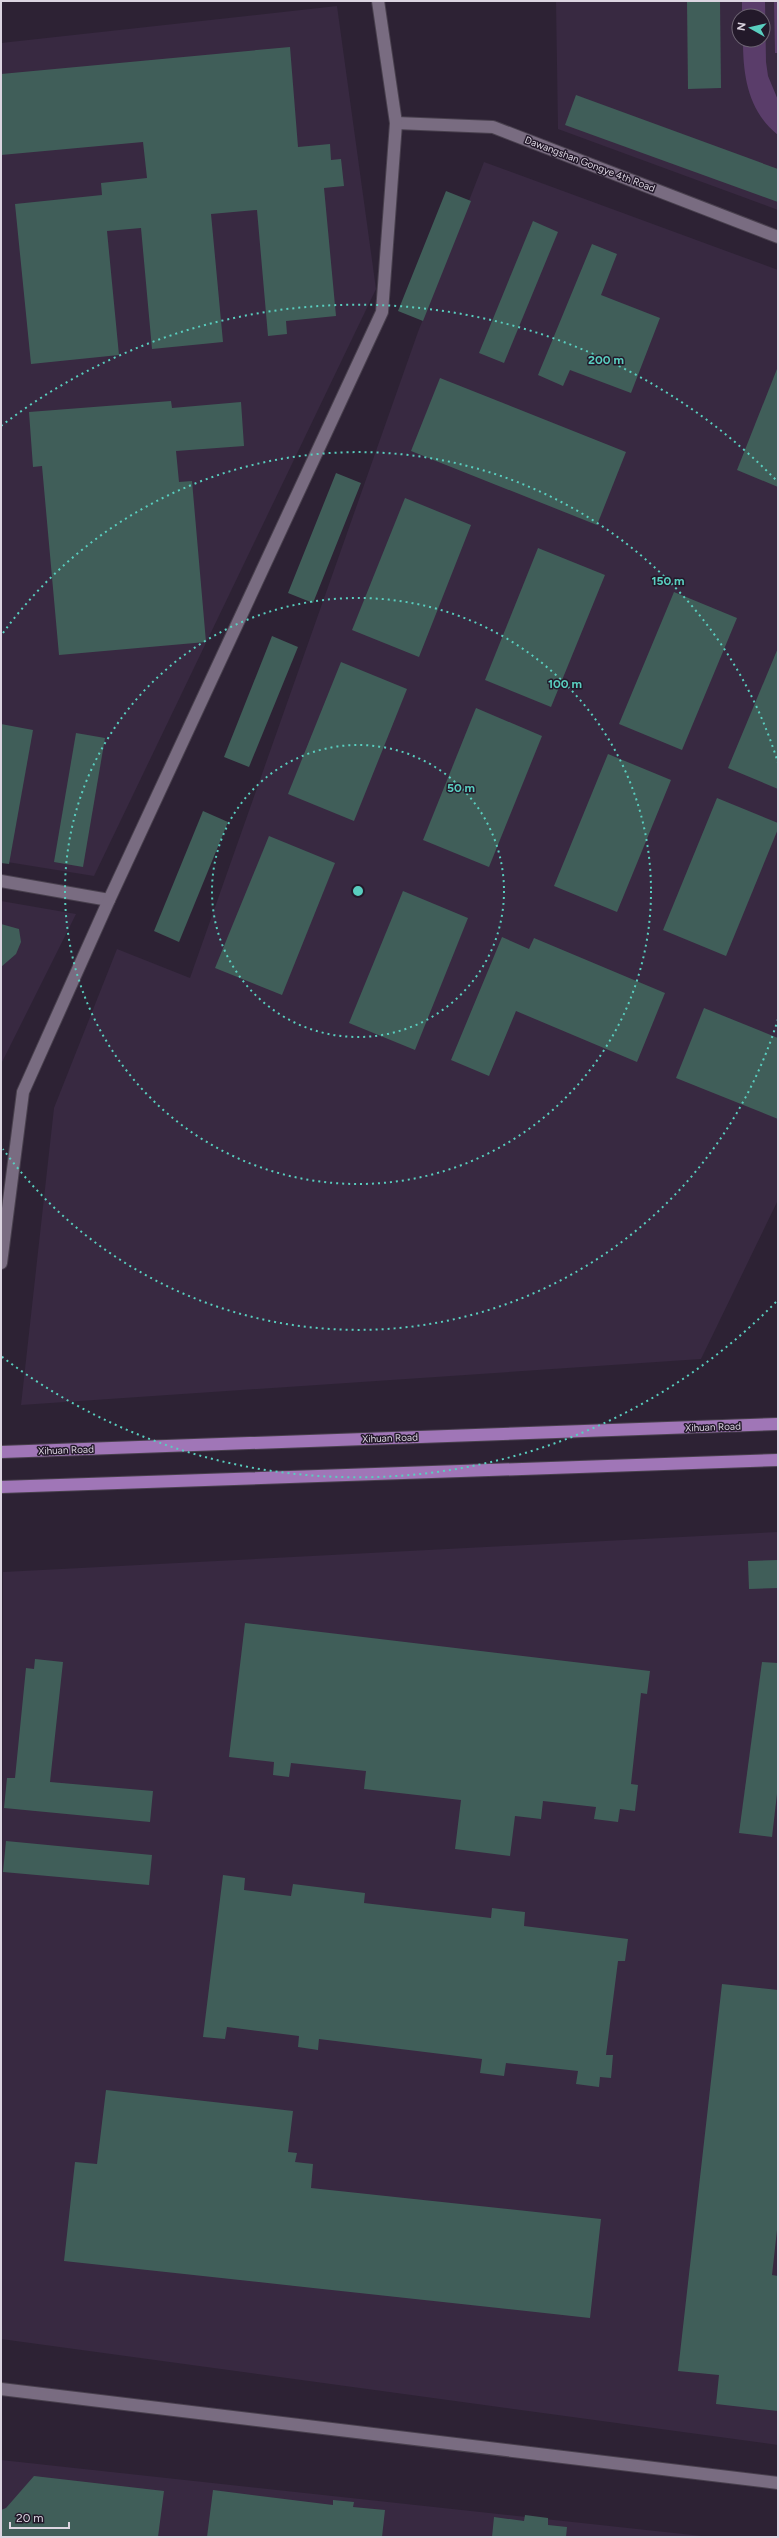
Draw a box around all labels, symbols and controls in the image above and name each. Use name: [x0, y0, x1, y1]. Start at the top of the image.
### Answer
north arrow: [731, 8, 771, 48]
text: N: [735, 22, 749, 32]
street label: Dawangshan Gongye 4th Road: [523, 133, 657, 195]
text: 200 m: [588, 353, 624, 367]
text: 150 m: [651, 574, 685, 588]
text: 100 m: [548, 677, 582, 691]
text: 50 m: [447, 781, 475, 795]
centre of rings: [351, 884, 365, 898]
street label: Xihuan Road: [685, 1420, 741, 1434]
street label: Xihuan Road: [362, 1431, 418, 1445]
street label: Xihuan Road: [38, 1443, 94, 1457]
scale bar: [10, 2504, 69, 2530]
text: 20 m: [16, 2511, 44, 2525]

